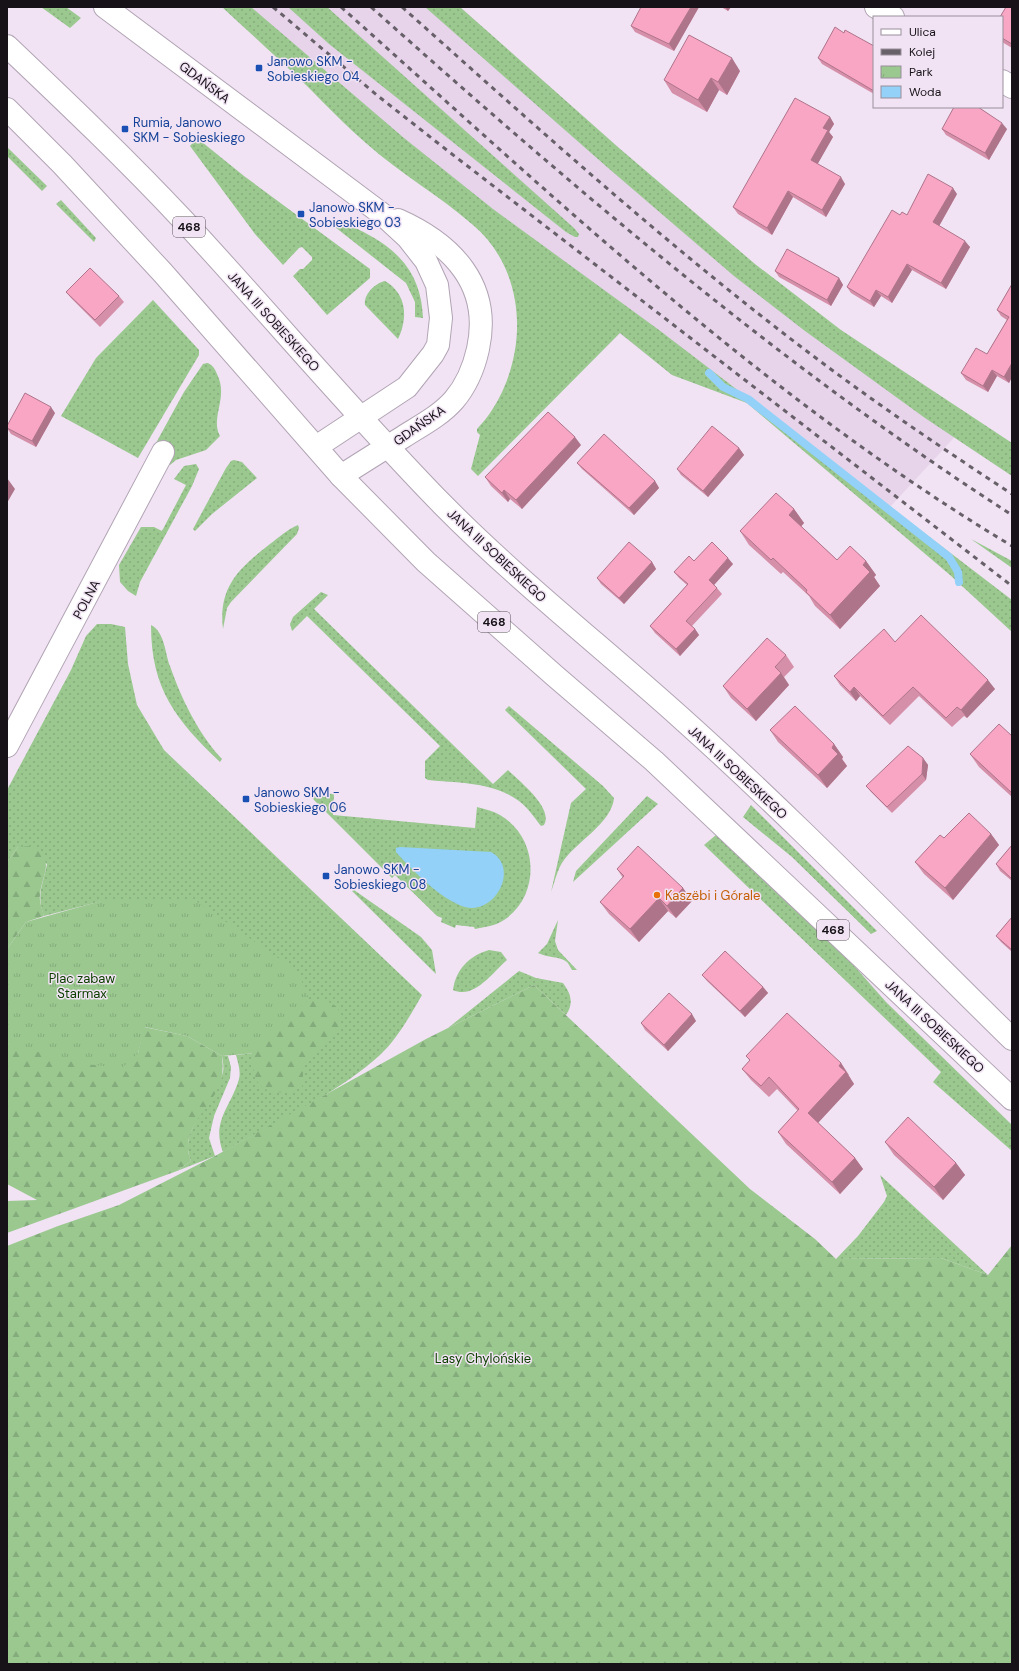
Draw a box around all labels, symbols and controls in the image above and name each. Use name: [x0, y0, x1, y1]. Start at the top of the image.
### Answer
legend: [873, 16, 1003, 108]
text: Ulica: [909, 24, 936, 40]
text: Kolej: [909, 44, 935, 60]
place label: Janowo SKM - Sobieskiego 04: [267, 53, 359, 85]
street label: GDAŃSKA: [176, 57, 234, 107]
marker: Janowo SKM - Sobieskiego 04: [254, 63, 264, 73]
text: Park: [909, 64, 933, 80]
text: Woda: [909, 84, 941, 100]
place label: Rumia, Janowo SKM - Sobieskiego: [133, 114, 245, 146]
marker: Rumia, Janowo SKM - Sobieskiego: [120, 124, 130, 134]
place label: Janowo SKM - Sobieskiego 03: [309, 199, 401, 231]
marker: Janowo SKM - Sobieskiego 03: [296, 209, 306, 219]
road number: 468: [173, 217, 205, 237]
street label: JANA III SOBIESKIEGO: [224, 267, 323, 375]
street label: GDAŃSKA: [389, 400, 449, 449]
street label: JANA III SOBIESKIEGO: [443, 505, 550, 606]
street label: POLNA: [69, 576, 104, 622]
road number: 468: [478, 612, 510, 632]
street label: JANA III SOBIESKIEGO: [684, 722, 791, 823]
place label: Janowo SKM - Sobieskiego 06: [254, 784, 347, 816]
marker: Janowo SKM - Sobieskiego 06: [241, 794, 251, 804]
place label: Janowo SKM - Sobieskiego 08: [334, 861, 426, 893]
marker: Janowo SKM - Sobieskiego 08: [321, 871, 331, 881]
place label: Kaszëbi i Górale: [665, 887, 760, 904]
marker: Kaszëbi i Górale: [652, 890, 662, 900]
road number: 468: [817, 920, 849, 940]
park label: Plac zabaw Starmax: [49, 970, 115, 1002]
street label: JANA III SOBIESKIEGO: [881, 976, 988, 1077]
park label: Lasy Chylońskie: [435, 1350, 531, 1367]

